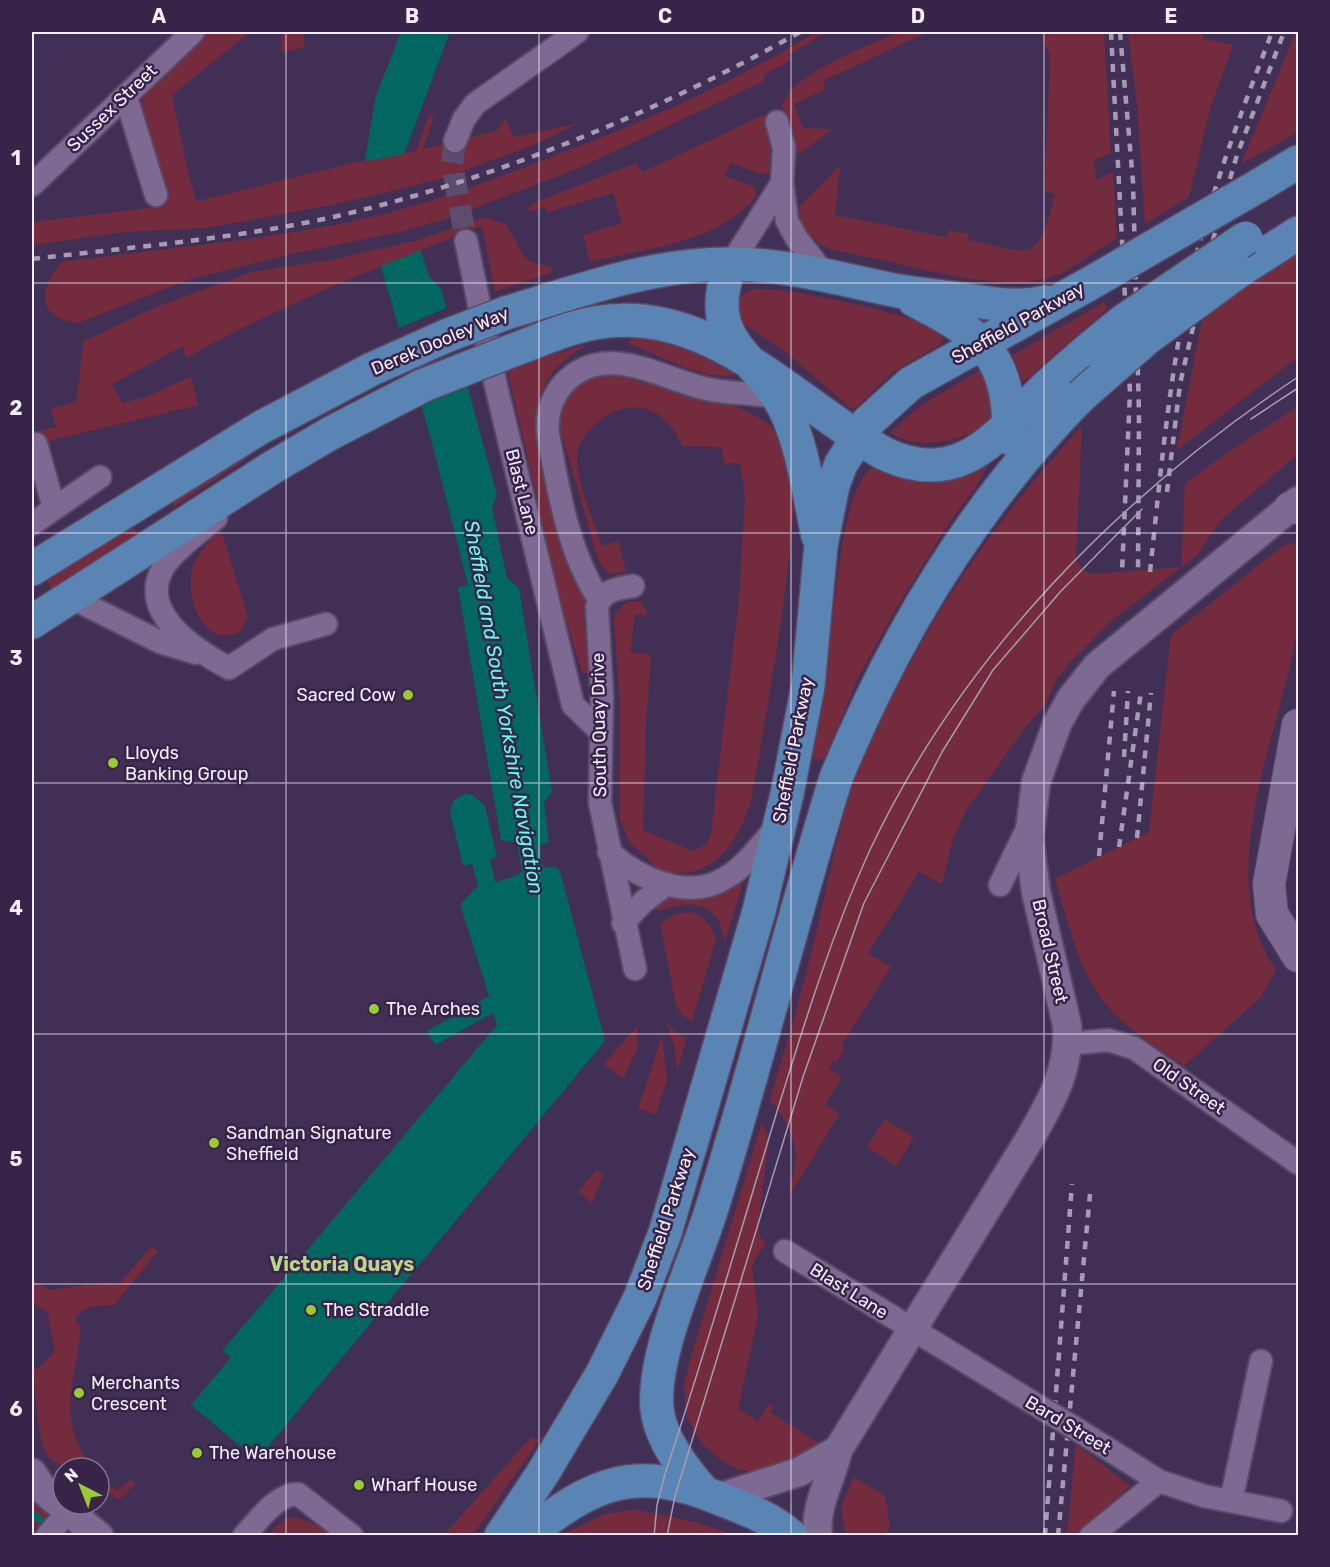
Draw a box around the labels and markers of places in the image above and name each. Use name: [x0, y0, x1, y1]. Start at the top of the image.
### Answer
place label: Sacred Cow: [297, 684, 396, 706]
marker: Sacred Cow: [401, 688, 415, 702]
place label: Lloyds Banking Group: [125, 742, 248, 785]
marker: Lloyds Banking Group: [106, 756, 120, 770]
place label: The Arches: [386, 998, 480, 1020]
marker: The Arches: [367, 1002, 381, 1016]
place label: Sandman Signature Sheffield: [226, 1122, 392, 1165]
marker: Sandman Signature Sheffield: [207, 1136, 221, 1150]
place label: The Straddle: [323, 1299, 429, 1321]
marker: The Straddle: [304, 1303, 318, 1317]
place label: Merchants Crescent: [91, 1372, 180, 1415]
marker: Merchants Crescent: [72, 1386, 86, 1400]
place label: The Warehouse: [209, 1442, 336, 1464]
marker: The Warehouse: [190, 1446, 204, 1460]
place label: Wharf House: [371, 1474, 477, 1496]
marker: Wharf House: [352, 1478, 366, 1492]

